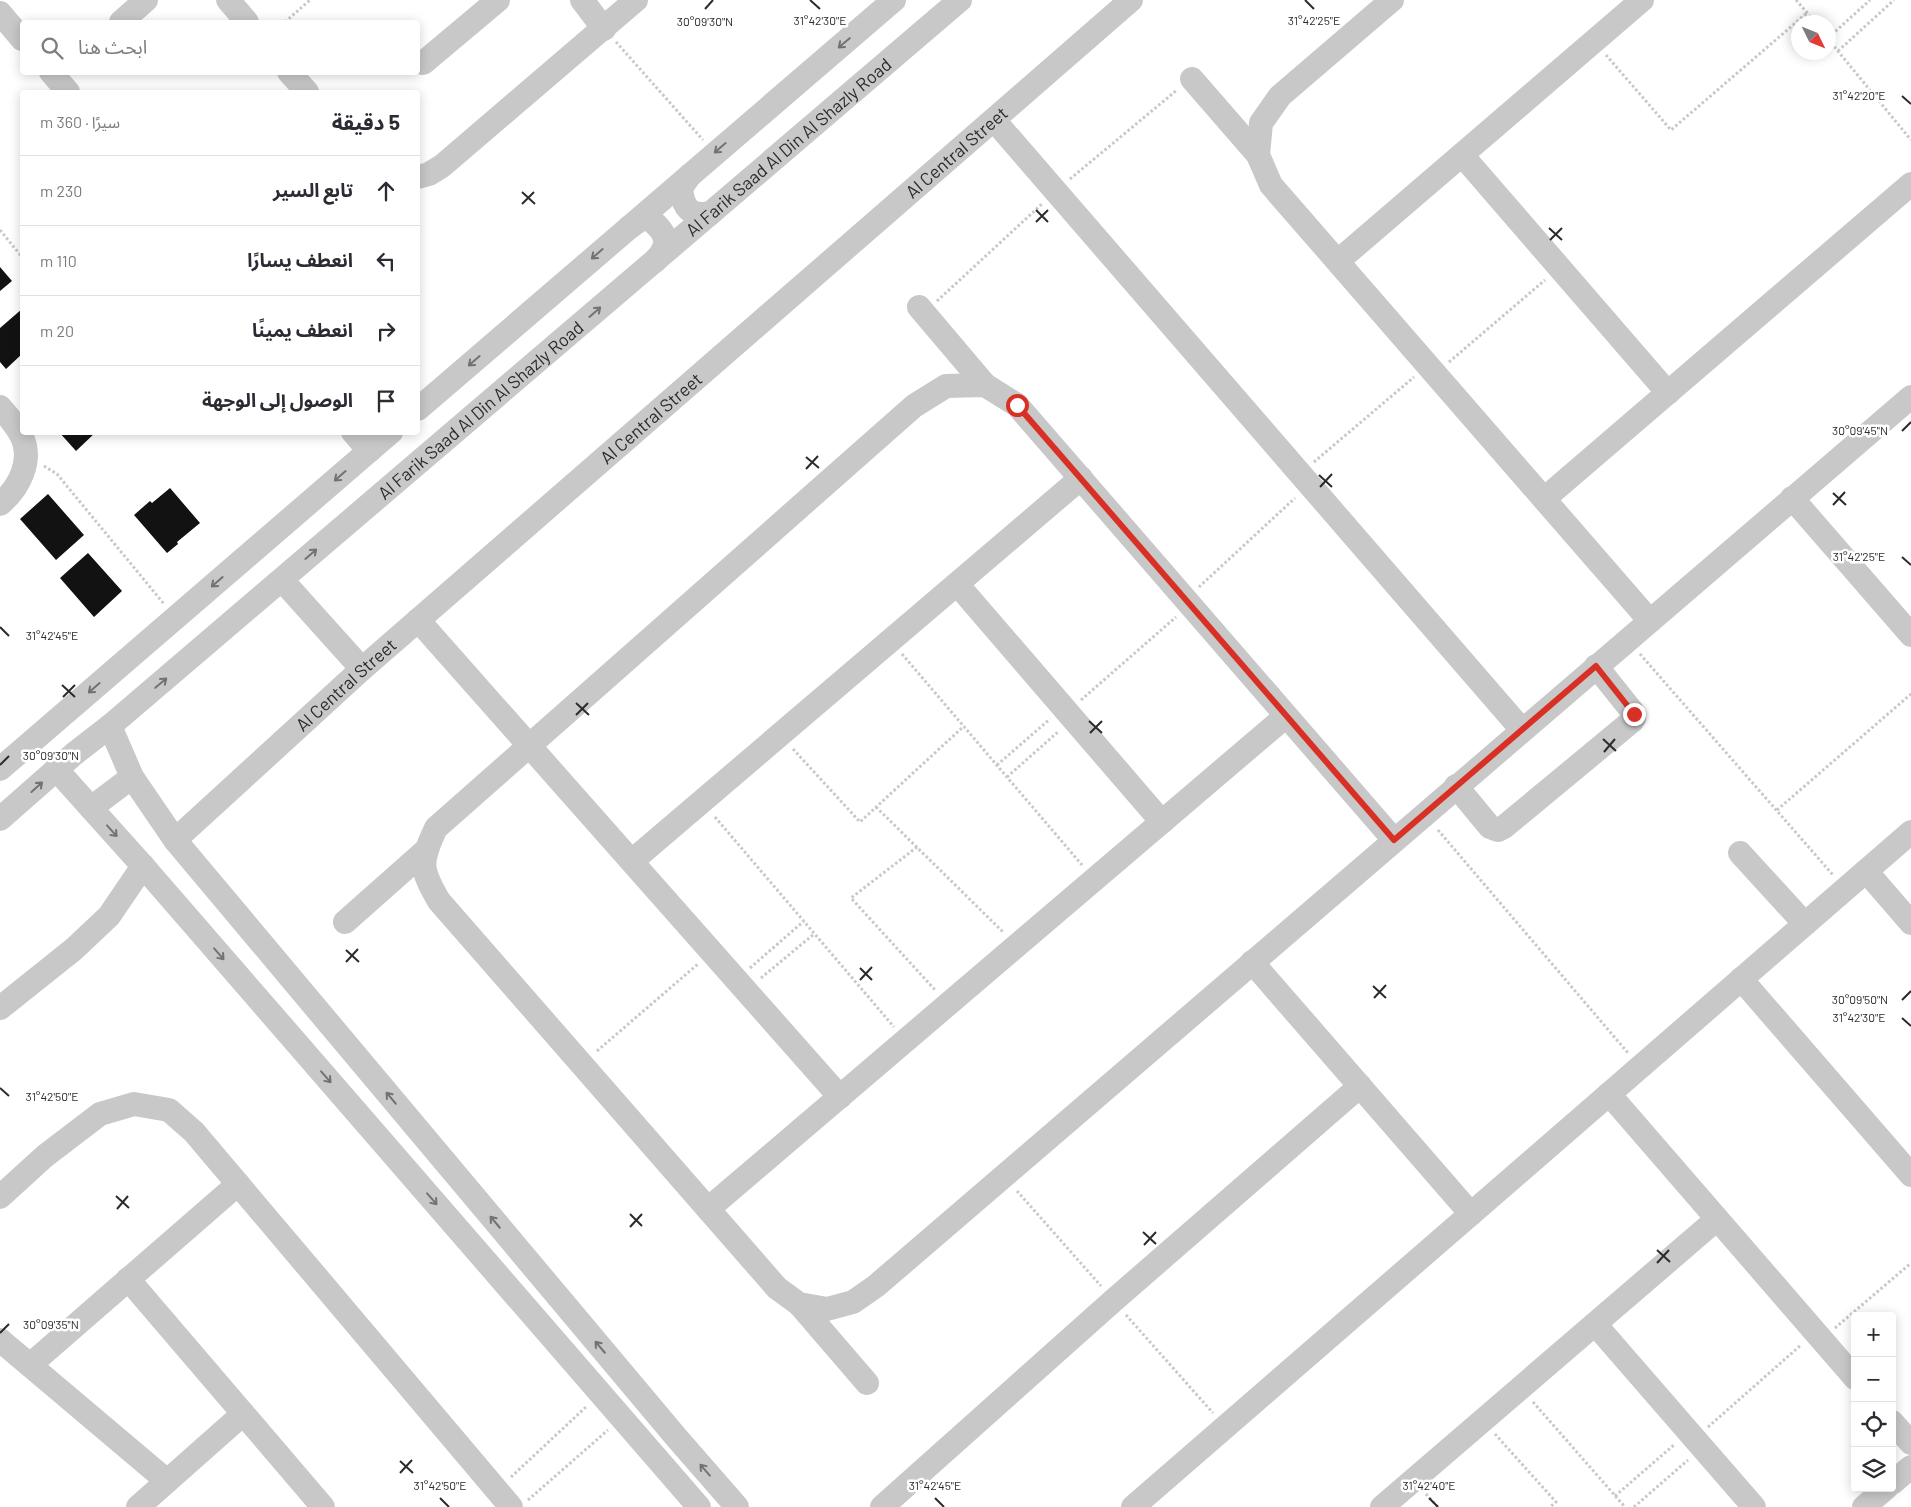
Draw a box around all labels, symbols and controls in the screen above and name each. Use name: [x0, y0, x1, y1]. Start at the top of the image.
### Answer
text: 31°42'30"E: [794, 13, 846, 27]
text: 31°42'25"E: [1288, 13, 1340, 27]
text: 30°09'30"N: [677, 14, 733, 28]
north arrow: [1791, 15, 1836, 60]
search box: [20, 20, 420, 75]
icon: search: [38, 34, 66, 62]
text: ابحث هنا: [78, 35, 147, 58]
one-way arrow: [838, 37, 851, 48]
street label: Al Farik Saad Al Din Al Shazly Road: [681, 53, 895, 241]
text: 31°42'20"E: [1832, 88, 1886, 102]
street label: Al Central Street: [901, 102, 1012, 202]
text: 5 دقيقة: [332, 109, 400, 134]
text: سيرًا · 360 m: [40, 112, 120, 131]
one-way arrow: [714, 143, 727, 154]
icon: ahead: [372, 177, 400, 205]
text: تابع السير: [273, 178, 353, 201]
text: 230 m: [40, 181, 82, 200]
icon: left: [372, 247, 400, 275]
text: انعطف يسارًا: [247, 248, 353, 271]
one-way arrow: [591, 249, 604, 260]
text: 110 m: [40, 251, 77, 270]
one-way arrow: [588, 307, 601, 318]
street label: Al Farik Saad Al Din Al Shazly Road: [373, 316, 588, 504]
icon: right: [372, 317, 400, 345]
text: انعطف يمينًا: [252, 318, 353, 341]
text: 20 m: [40, 321, 74, 340]
one-way arrow: [468, 355, 481, 366]
street label: Al Central Street: [595, 368, 706, 468]
icon: arrive: [372, 387, 400, 415]
text: الوصول إلى الوجهة: [202, 388, 353, 411]
route start: [1006, 394, 1029, 417]
text: 30°09'45"N: [1832, 423, 1888, 437]
one-way arrow: [334, 470, 347, 481]
one-way arrow: [305, 549, 318, 560]
text: 31°42'25"E: [1833, 549, 1885, 563]
one-way arrow: [211, 576, 224, 587]
text: 31°42'45"E: [26, 628, 78, 642]
street label: Al Central Street: [291, 633, 401, 735]
one-way arrow: [155, 677, 168, 688]
one-way arrow: [88, 682, 101, 693]
route end: [1623, 703, 1646, 726]
text: 30°09'30"N: [23, 748, 79, 762]
one-way arrow: [30, 781, 43, 793]
one-way arrow: [106, 825, 118, 838]
one-way arrow: [214, 947, 225, 960]
text: 30°09'50"N: [1832, 992, 1888, 1006]
text: 31°42'30"E: [1833, 1010, 1885, 1024]
one-way arrow: [320, 1070, 332, 1083]
text: 31°42'50"E: [26, 1089, 78, 1103]
one-way arrow: [385, 1091, 397, 1104]
one-way arrow: [427, 1193, 438, 1206]
one-way arrow: [490, 1216, 501, 1229]
map controls: [1851, 1312, 1896, 1492]
button: +: [1851, 1312, 1896, 1357]
text: 30°09'35"N: [23, 1317, 79, 1331]
one-way arrow: [594, 1340, 605, 1353]
button: −: [1851, 1357, 1896, 1402]
button: locate: [1851, 1402, 1896, 1447]
button: layers: [1851, 1447, 1896, 1492]
one-way arrow: [699, 1464, 711, 1477]
text: 31°42'50"E: [414, 1478, 466, 1492]
text: 31°42'45"E: [909, 1478, 961, 1492]
text: 31°42'40"E: [1402, 1478, 1456, 1492]

